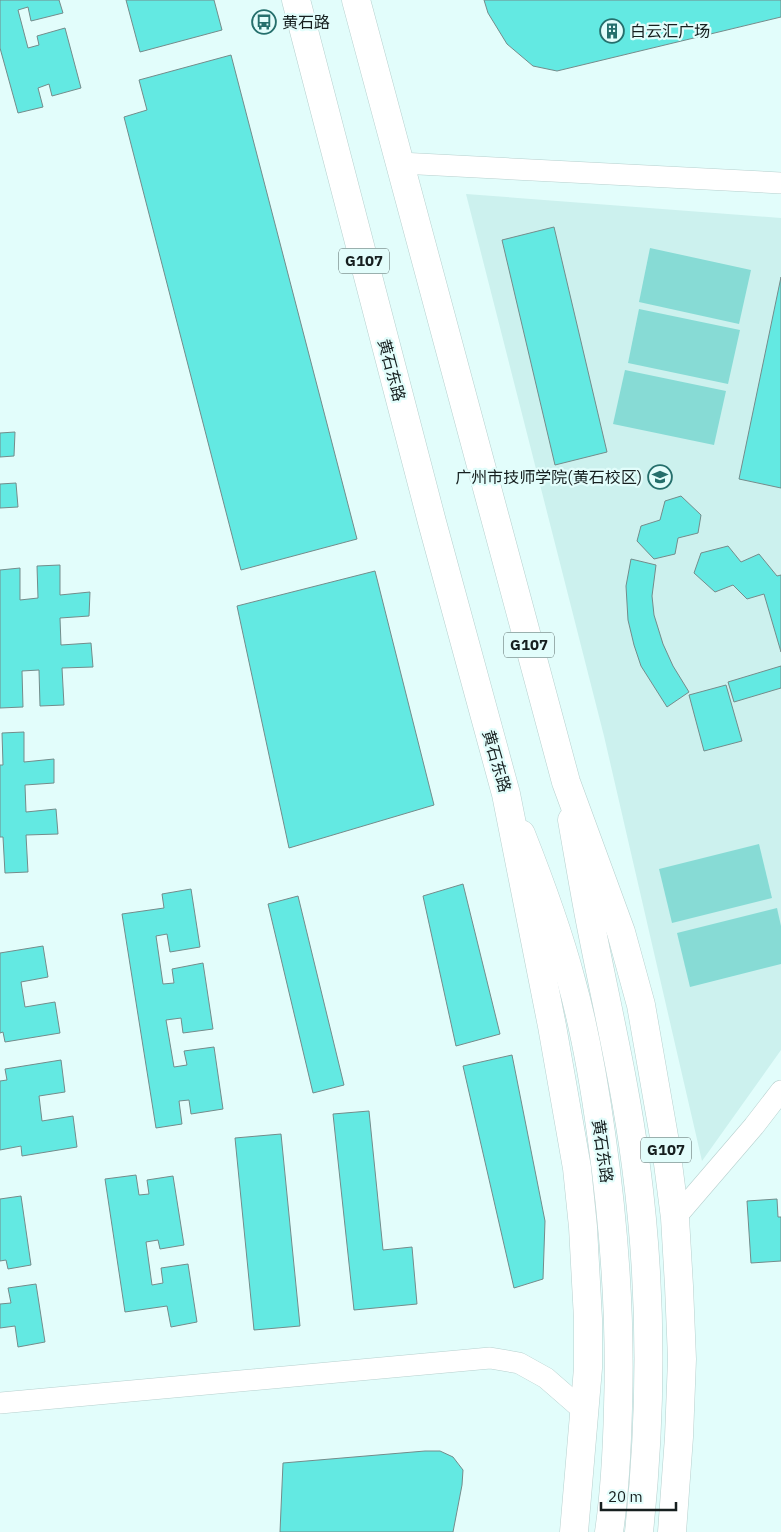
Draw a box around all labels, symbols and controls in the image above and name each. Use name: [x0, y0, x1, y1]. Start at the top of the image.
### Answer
bus stop icon: 黄石路: [251, 9, 277, 35]
place label: 黄石路: [282, 12, 330, 32]
building icon: 白云汇广场: [599, 18, 625, 44]
place label: 白云汇广场: [630, 21, 710, 41]
road number: G107: [339, 248, 389, 274]
street label: 黄石东路: [374, 336, 410, 404]
school or university icon: 广州市技师学院(黄石校区): [647, 464, 673, 490]
place label: 广州市技师学院(黄石校区): [455, 467, 642, 487]
road number: G107: [504, 632, 554, 658]
street label: 黄石东路: [479, 727, 515, 795]
street label: 黄石东路: [589, 1118, 617, 1184]
road number: G107: [641, 1138, 691, 1162]
scale bar: [601, 1480, 676, 1512]
text: 20 m: [608, 1487, 643, 1506]

